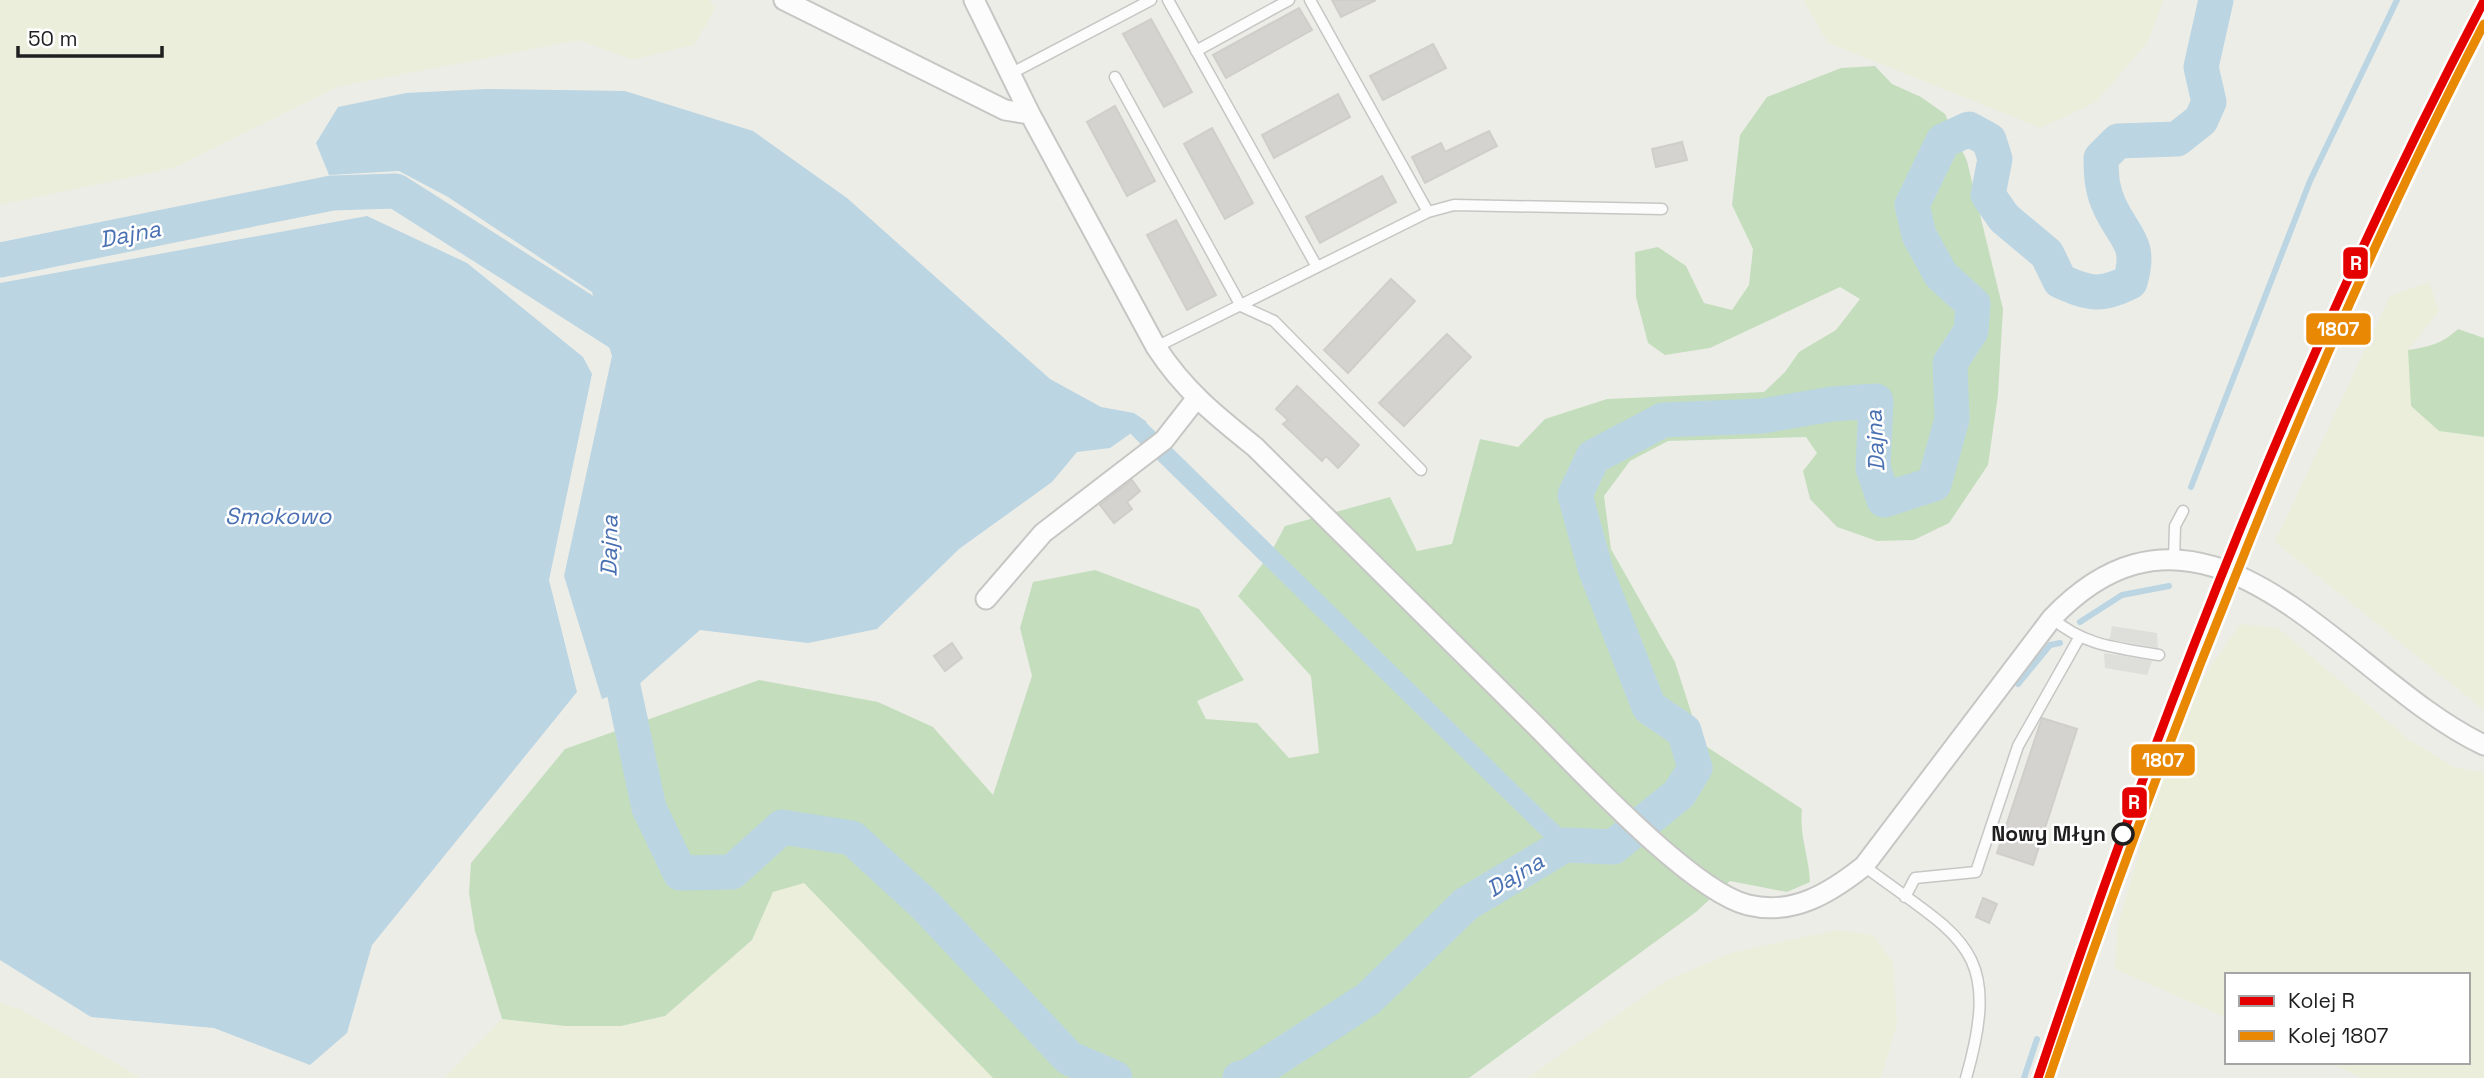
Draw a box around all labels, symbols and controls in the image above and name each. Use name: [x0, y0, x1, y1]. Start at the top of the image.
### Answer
scale bar: [18, 14, 161, 58]
text: 50 m: [28, 25, 78, 52]
water label: Dajna: [97, 213, 164, 255]
line badge: R: [2342, 246, 2369, 280]
text: R: [2350, 251, 2362, 276]
line badge: 1807: [2305, 312, 2372, 346]
text: 1807: [2317, 317, 2360, 342]
water label: Dajna: [1858, 409, 1892, 472]
water label: Smokowo: [225, 501, 332, 531]
water label: Dajna: [593, 514, 625, 577]
line badge: 1807: [2130, 743, 2196, 777]
text: 1807: [2142, 748, 2185, 773]
line badge: R: [2121, 786, 2148, 819]
text: R: [2128, 790, 2140, 815]
place label: Nowy Młyn: [1991, 820, 2106, 847]
marker: Nowy Młyn: [2112, 823, 2134, 845]
water label: Dajna: [1481, 846, 1550, 904]
legend: [2225, 973, 2470, 1064]
text: Kolej R: [2288, 987, 2355, 1014]
text: Kolej 1807: [2288, 1022, 2388, 1049]

